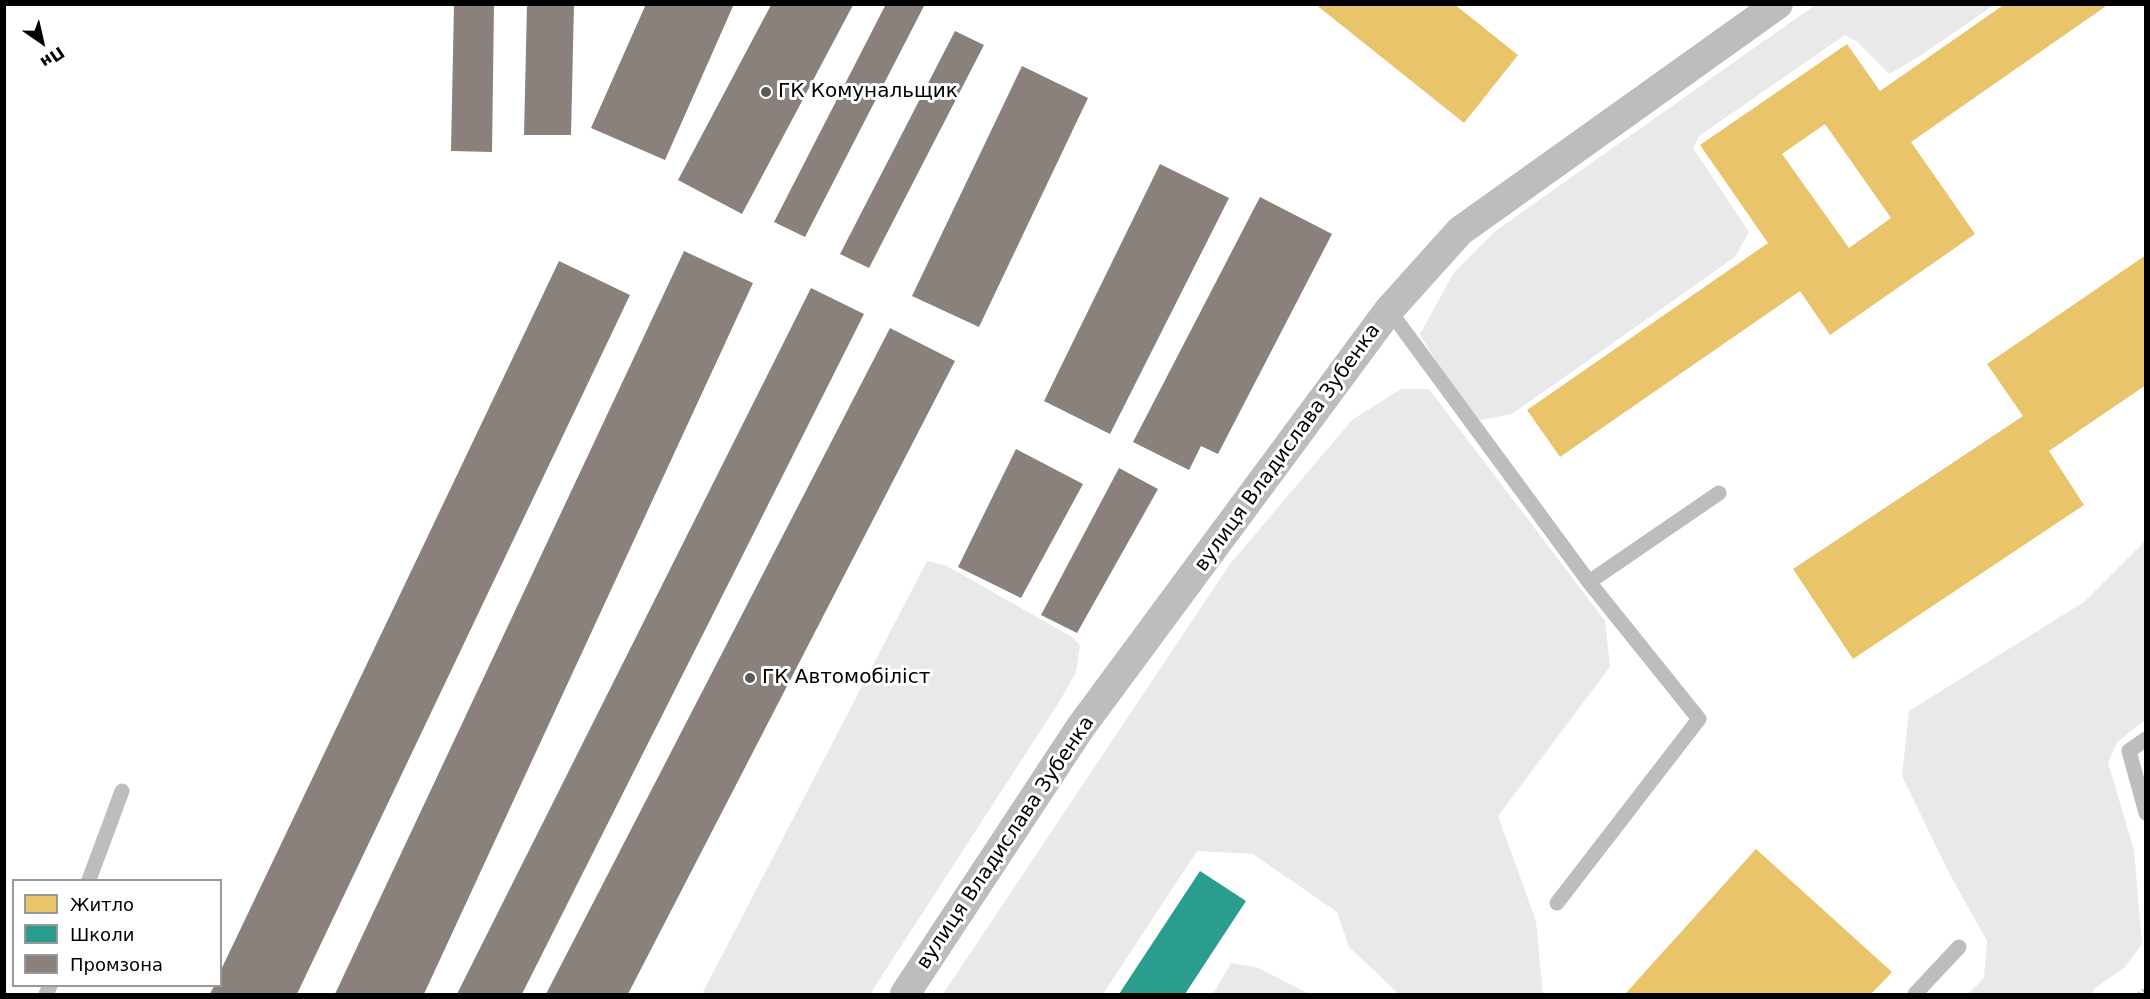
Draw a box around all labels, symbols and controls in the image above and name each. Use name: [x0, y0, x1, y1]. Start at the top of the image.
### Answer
north arrow: [12, 12, 72, 72]
text: Пн: [37, 43, 68, 72]
place label: ГК Комунальщик: [778, 80, 958, 104]
marker: ГК Комунальщик: [759, 85, 773, 99]
street label: вулиця Владислава Зубенка: [1190, 320, 1386, 576]
place label: ГК Автомобіліст: [762, 666, 930, 690]
marker: ГК Автомобіліст: [743, 671, 757, 685]
street label: вулиця Владислава Зубенка: [912, 712, 1100, 974]
legend: [12, 879, 222, 987]
text: Житло: [70, 894, 134, 915]
text: Школи: [70, 924, 134, 945]
text: Промзона: [70, 954, 163, 975]

